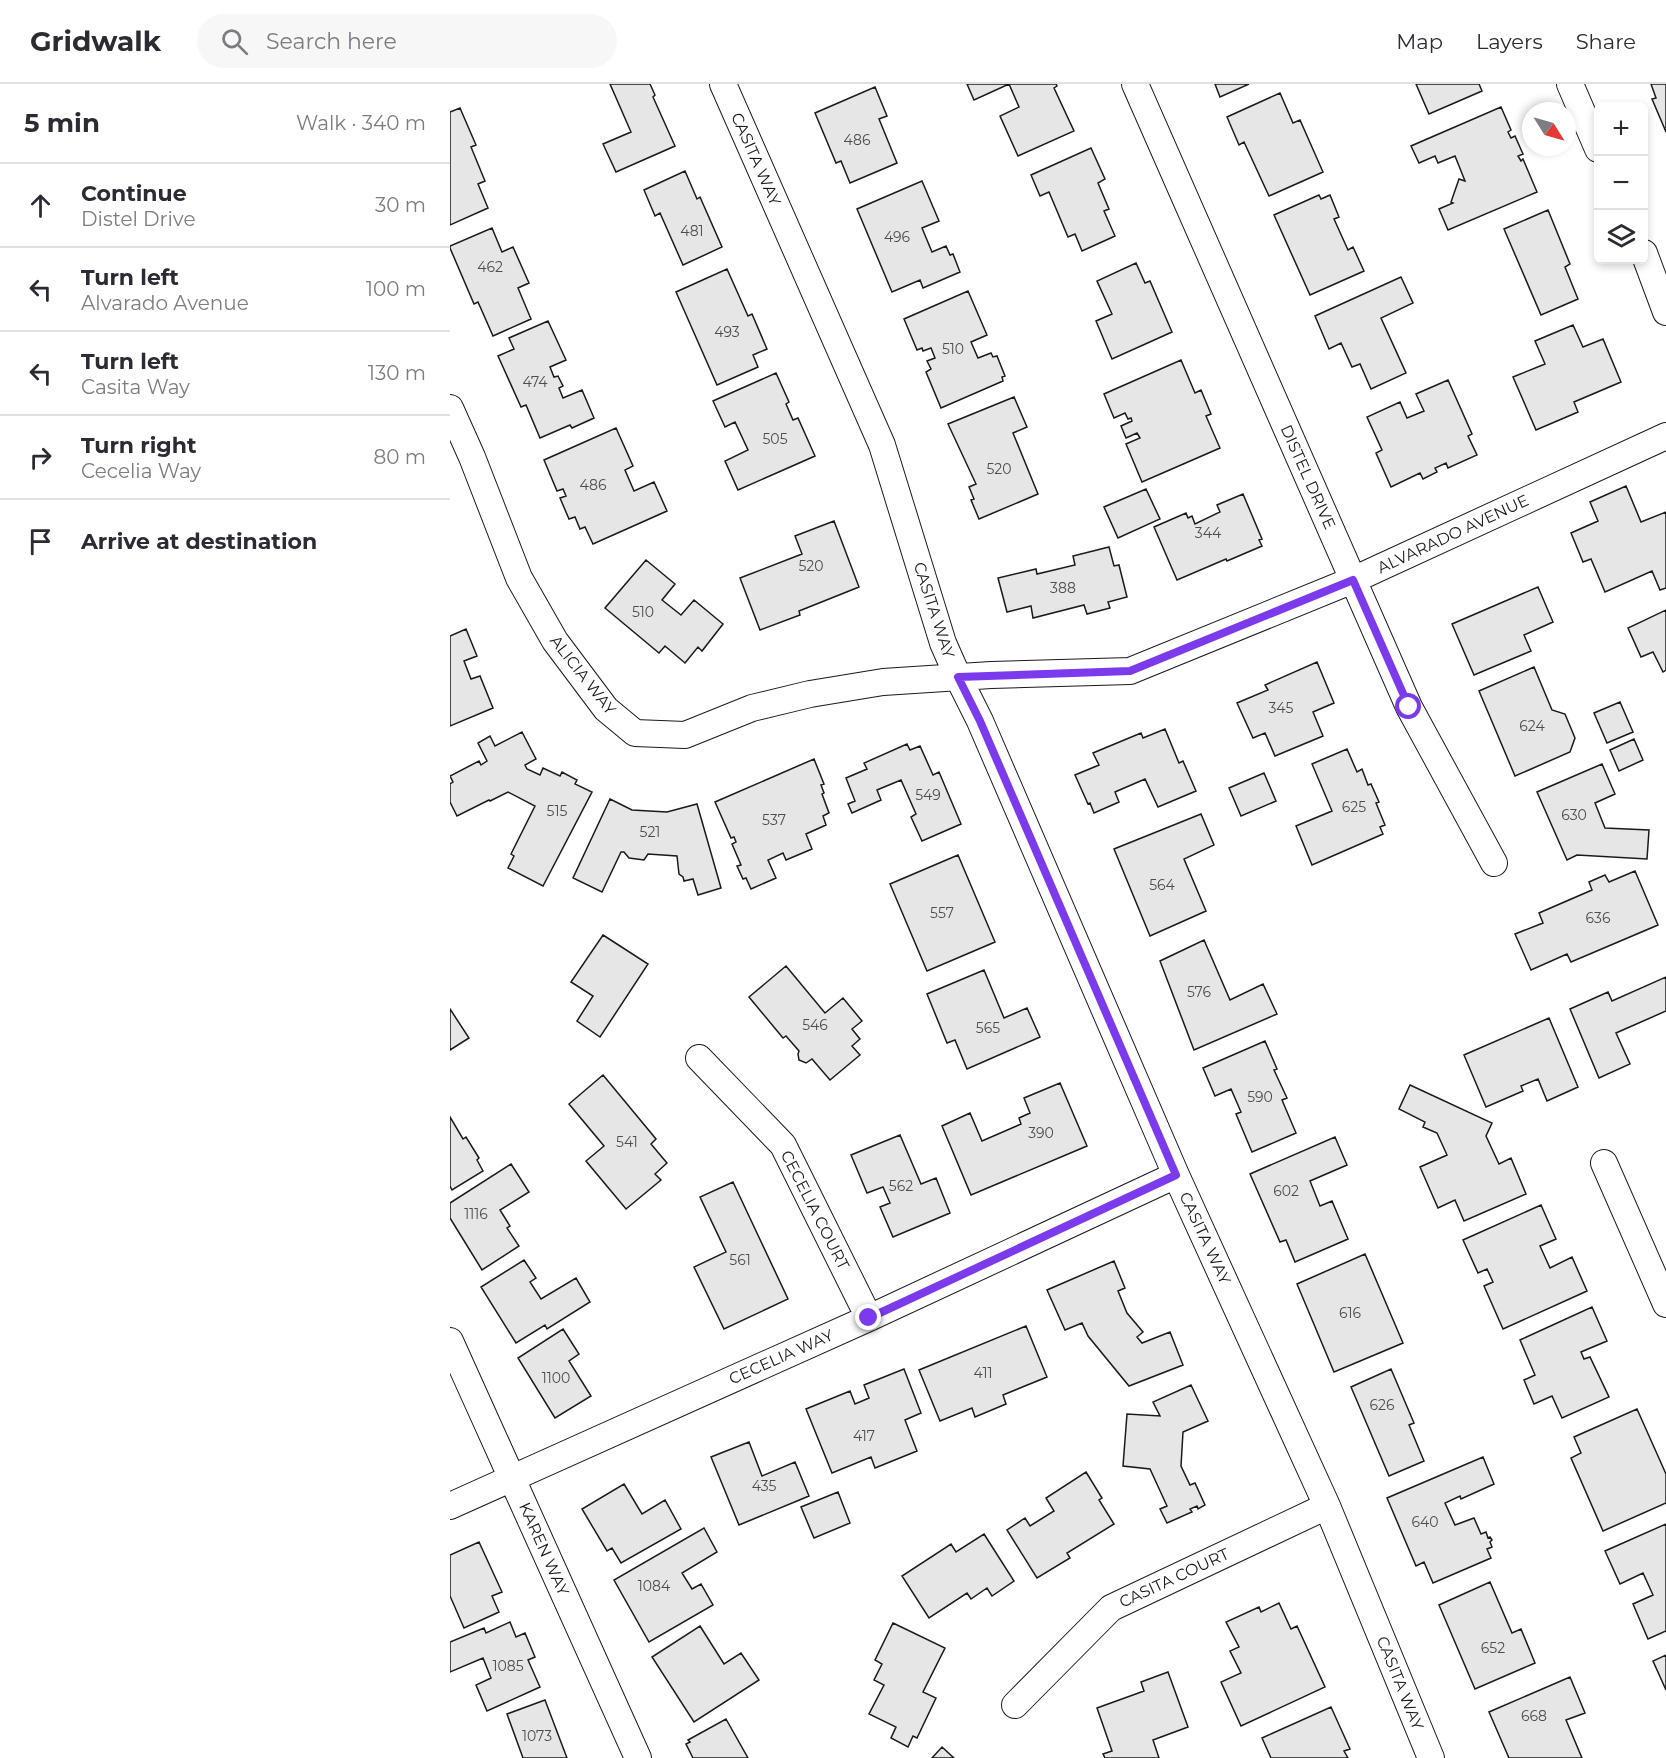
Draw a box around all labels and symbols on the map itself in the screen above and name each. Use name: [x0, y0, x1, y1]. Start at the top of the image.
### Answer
north arrow: [1522, 102, 1576, 156]
street label: CASITA WAY: [727, 110, 785, 209]
house number: 486: [844, 131, 871, 149]
house number: 481: [680, 222, 704, 240]
house number: 496: [884, 228, 911, 246]
house number: 462: [477, 258, 503, 276]
house number: 493: [714, 323, 740, 341]
house number: 510: [942, 340, 964, 358]
house number: 474: [522, 373, 548, 391]
street label: DISTEL DRIVE: [1276, 422, 1340, 532]
house number: 505: [762, 430, 788, 448]
house number: 520: [986, 460, 1012, 478]
house number: 486: [580, 476, 607, 494]
street label: ALVARADO AVENUE: [1374, 491, 1532, 577]
house number: 344: [1195, 524, 1222, 542]
house number: 520: [798, 557, 824, 575]
street label: CASITA WAY: [910, 560, 959, 661]
house number: 388: [1050, 579, 1076, 597]
house number: 510: [632, 603, 654, 621]
street label: ALICIA WAY: [546, 631, 620, 719]
route start: [1395, 693, 1421, 719]
house number: 345: [1268, 699, 1294, 717]
house number: 624: [1519, 717, 1545, 735]
house number: 549: [915, 786, 941, 804]
house number: 625: [1342, 798, 1366, 816]
house number: 515: [547, 802, 568, 820]
house number: 630: [1561, 806, 1587, 824]
house number: 537: [762, 811, 786, 829]
house number: 521: [640, 823, 660, 841]
house number: 564: [1149, 876, 1176, 894]
house number: 557: [930, 904, 954, 922]
house number: 636: [1586, 909, 1611, 927]
house number: 576: [1187, 983, 1212, 1001]
house number: 546: [802, 1016, 828, 1034]
house number: 565: [976, 1019, 1000, 1037]
house number: 590: [1247, 1088, 1273, 1106]
house number: 390: [1028, 1124, 1054, 1142]
house number: 541: [616, 1133, 638, 1151]
street label: CECELIA COURT: [777, 1147, 854, 1274]
house number: 562: [889, 1177, 913, 1195]
house number: 602: [1273, 1182, 1299, 1200]
street label: CASITA WAY: [1175, 1189, 1235, 1288]
house number: 1116: [464, 1205, 488, 1223]
house number: 561: [729, 1251, 751, 1269]
route end: [855, 1304, 881, 1330]
house number: 616: [1339, 1304, 1362, 1322]
street label: CECELIA WAY: [726, 1325, 837, 1388]
house number: 411: [973, 1364, 993, 1382]
house number: 1100: [542, 1369, 570, 1387]
house number: 626: [1370, 1396, 1395, 1414]
house number: 417: [853, 1427, 875, 1445]
house number: 435: [752, 1477, 776, 1495]
street label: KAREN WAY: [515, 1499, 573, 1599]
house number: 640: [1411, 1513, 1439, 1531]
street label: CASITA COURT: [1116, 1544, 1233, 1612]
house number: 1084: [638, 1577, 671, 1595]
street label: CASITA WAY: [1373, 1633, 1428, 1733]
house number: 652: [1481, 1639, 1505, 1657]
house number: 1085: [492, 1657, 524, 1675]
house number: 668: [1521, 1707, 1547, 1725]
house number: 1073: [522, 1727, 552, 1745]

